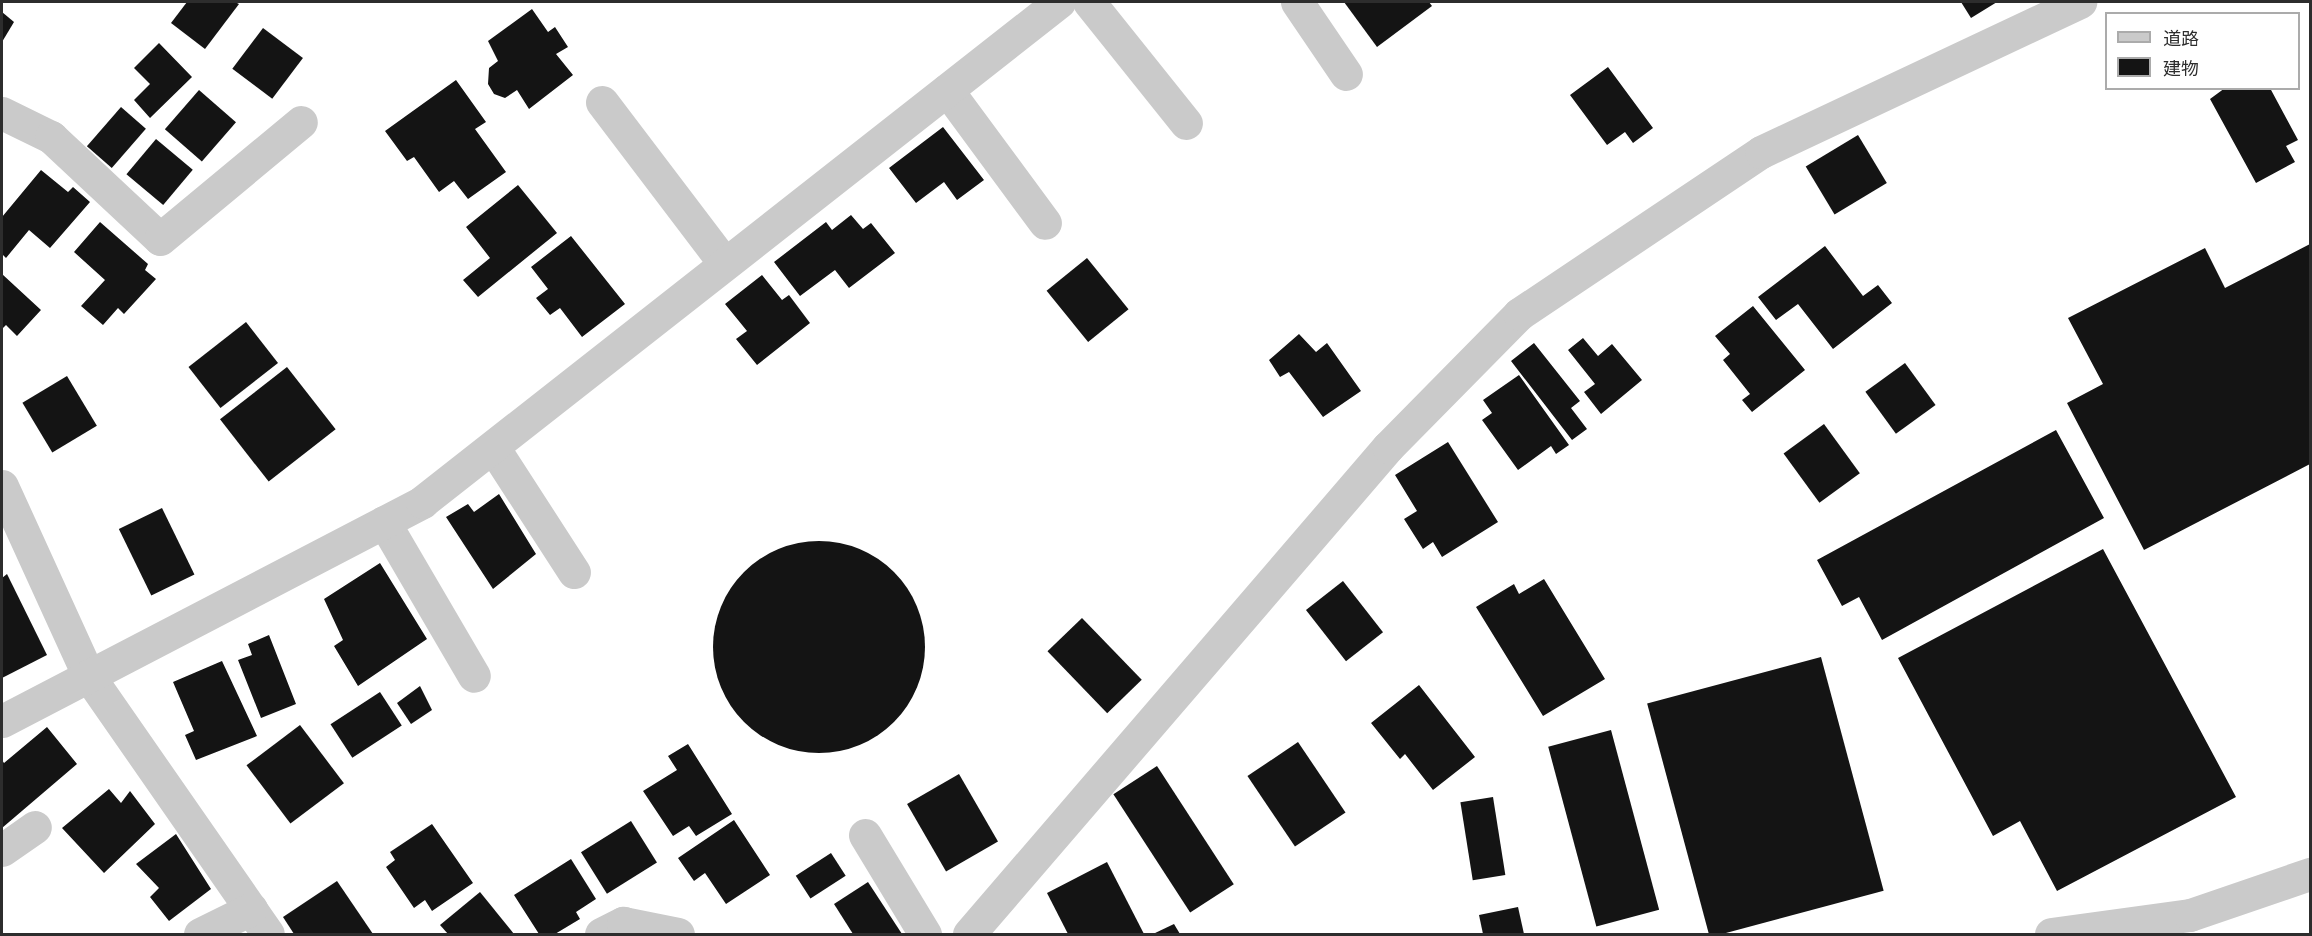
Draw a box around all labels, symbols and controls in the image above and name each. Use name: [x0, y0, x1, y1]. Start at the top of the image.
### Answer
legend: [2105, 12, 2300, 90]
text: 道路: [2163, 27, 2199, 49]
text: 建物: [2163, 57, 2199, 79]

